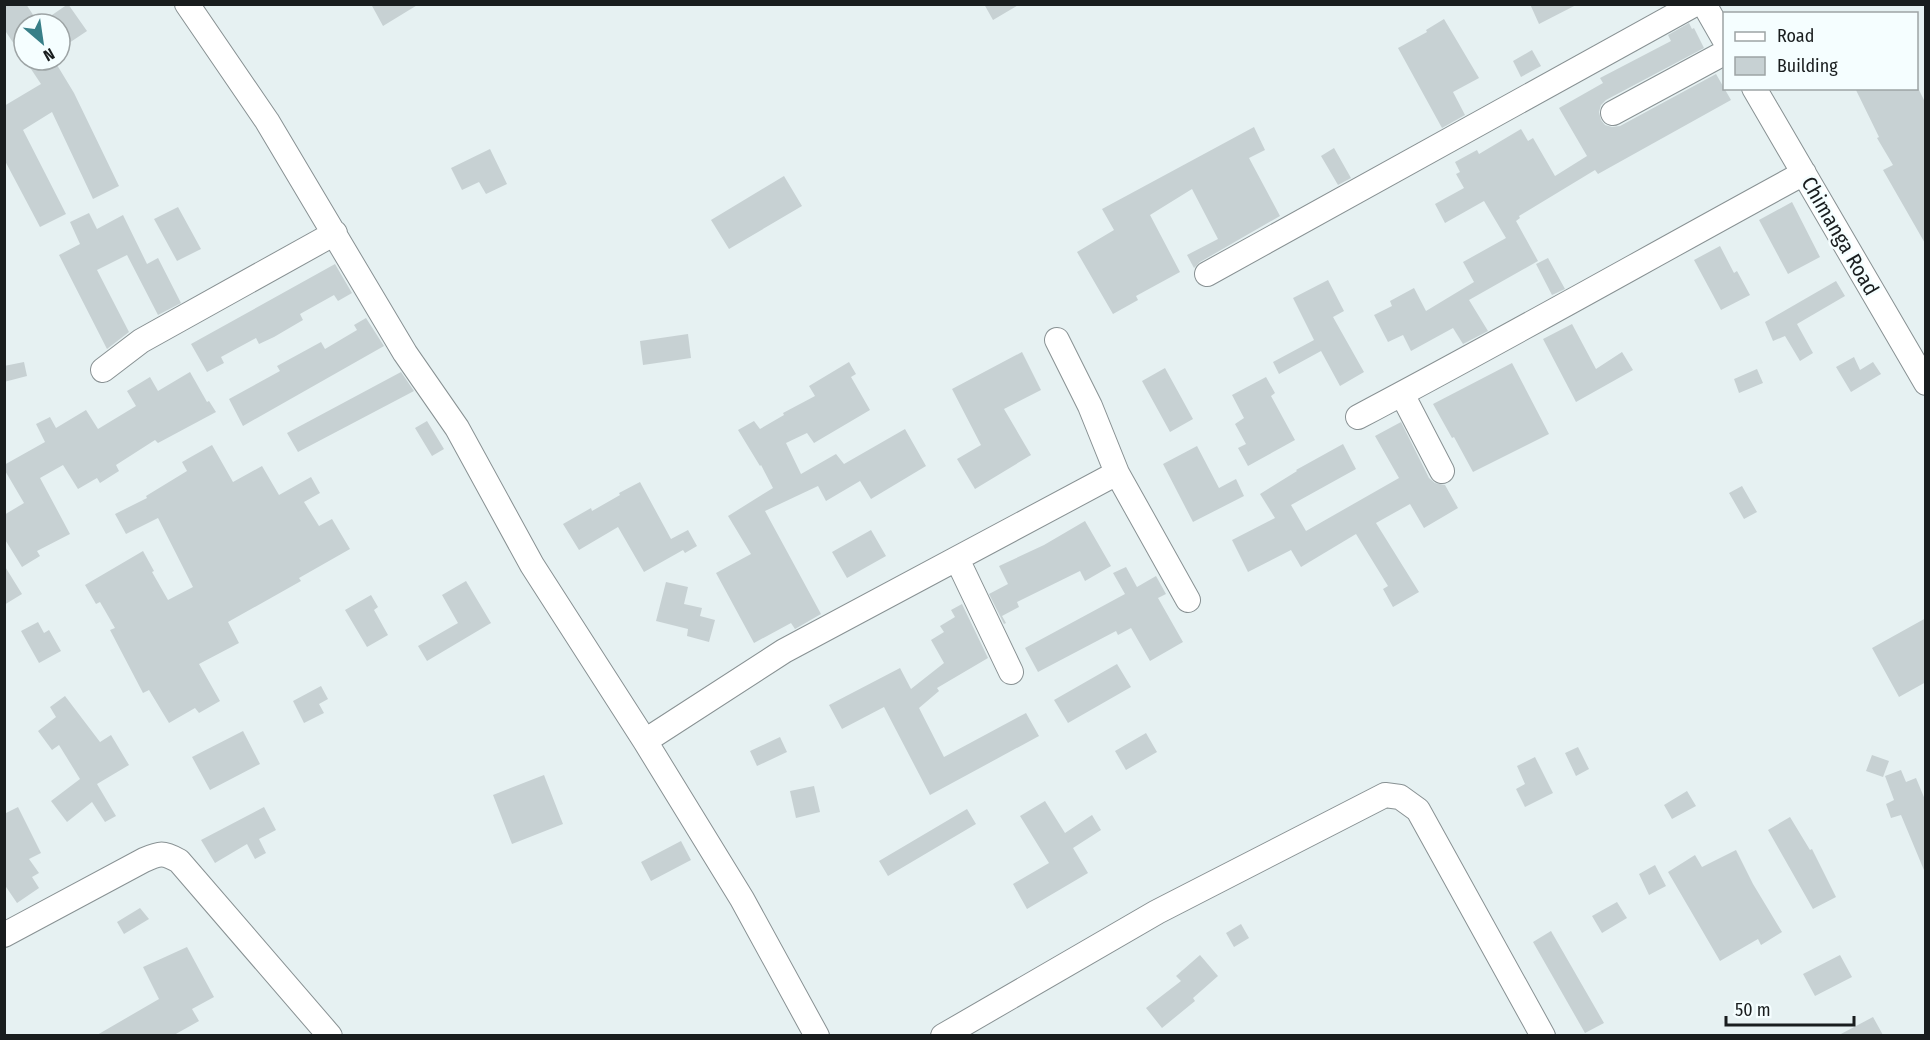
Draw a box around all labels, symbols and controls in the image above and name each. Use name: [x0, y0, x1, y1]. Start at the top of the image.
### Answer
north arrow: [12, 12, 72, 72]
legend: [1723, 12, 1918, 90]
text: Road: [1777, 25, 1814, 47]
text: N: [40, 44, 58, 65]
text: Building: [1777, 55, 1838, 77]
street label: Chimanga Road: [1796, 172, 1884, 300]
scale bar: [1726, 989, 1854, 1027]
text: 50 m: [1735, 999, 1771, 1021]

